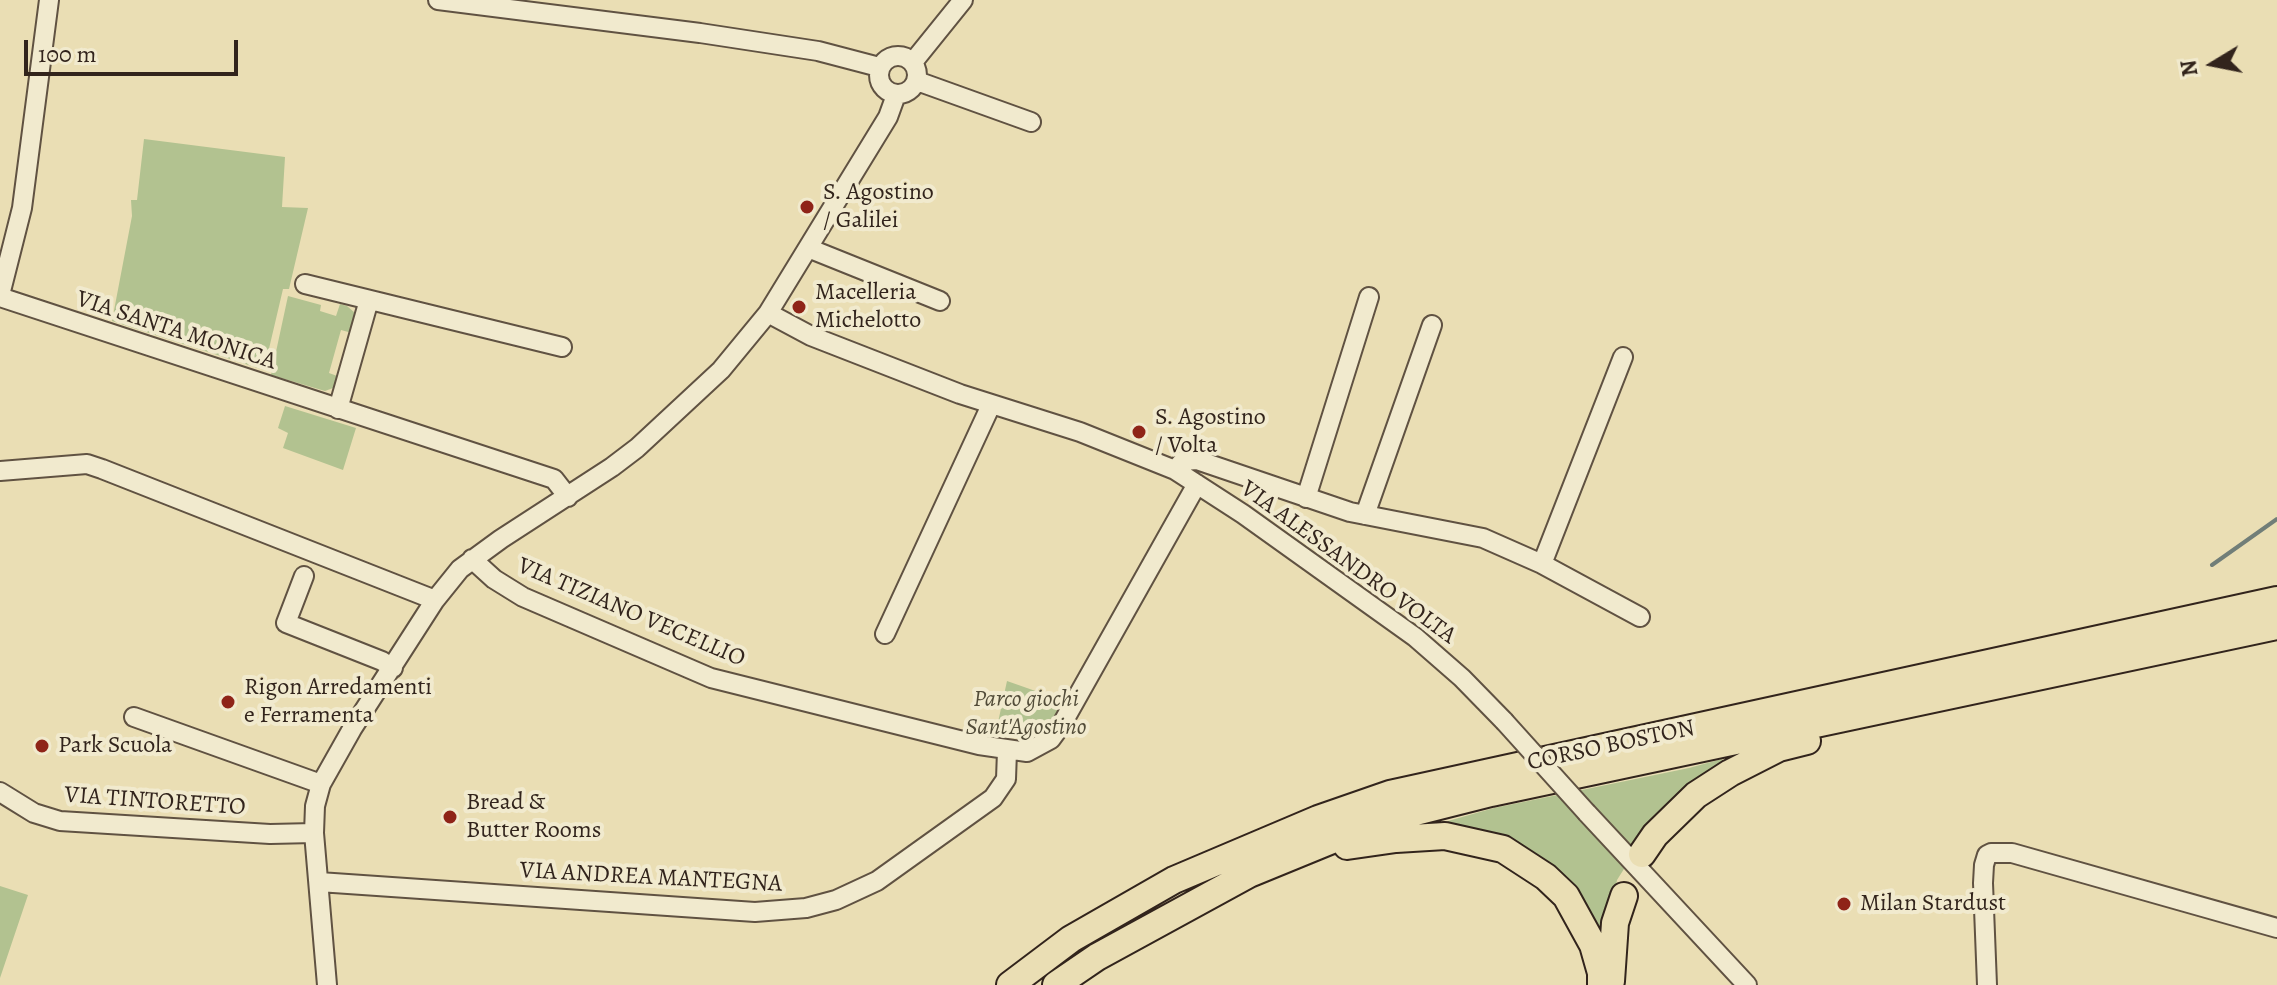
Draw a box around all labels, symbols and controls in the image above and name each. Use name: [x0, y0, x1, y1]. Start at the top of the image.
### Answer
scale bar: [28, 24, 242, 74]
north arrow: [2173, 24, 2253, 104]
text: 100 m: [38, 38, 97, 70]
text: N: [2173, 58, 2206, 79]
place label: S. Agostino / Galilei: [823, 179, 934, 235]
marker: S. Agostino / Galilei: [798, 198, 816, 216]
place label: Macelleria Michelotto: [815, 279, 921, 335]
street label: VIA SANTA MONICA: [73, 285, 279, 377]
marker: Macelleria Michelotto: [790, 298, 808, 316]
place label: S. Agostino / Volta: [1155, 404, 1266, 460]
marker: S. Agostino / Volta: [1130, 423, 1148, 441]
street label: VIA ALESSANDRO VOLTA: [1235, 475, 1461, 651]
street label: VIA TIZIANO VECELLIO: [513, 552, 749, 674]
place label: Rigon Arredamenti e Ferramenta: [244, 674, 432, 730]
park label: Parco giochi Sant'Agostino: [966, 686, 1086, 742]
marker: Rigon Arredamenti e Ferramenta: [219, 693, 237, 711]
street label: CORSO BOSTON: [1525, 714, 1697, 778]
place label: Park Scuola: [58, 732, 172, 760]
marker: Park Scuola: [33, 737, 51, 755]
street label: VIA TINTORETTO: [64, 781, 246, 823]
place label: Bread & Butter Rooms: [466, 789, 601, 845]
marker: Bread & Butter Rooms: [441, 808, 459, 826]
street label: VIA ANDREA MANTEGNA: [519, 857, 783, 899]
place label: Milan Stardust: [1860, 890, 2006, 918]
marker: Milan Stardust: [1835, 895, 1853, 913]

